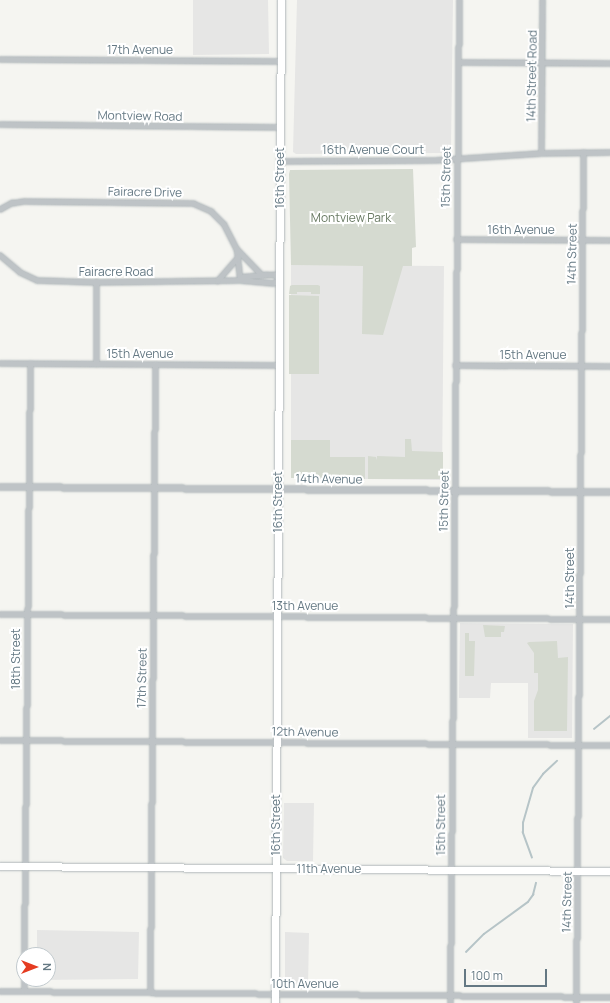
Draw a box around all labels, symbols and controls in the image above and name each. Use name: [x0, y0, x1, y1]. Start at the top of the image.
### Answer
street label: 14th Street Road: [524, 30, 540, 122]
street label: 17th Avenue: [107, 43, 173, 57]
street label: Montview Road: [97, 108, 183, 124]
street label: 16th Avenue Court: [322, 143, 424, 157]
street label: 15th Street: [438, 146, 454, 208]
street label: 16th Street: [273, 147, 287, 209]
street label: Fairacre Drive: [108, 184, 182, 200]
park label: Montview Park: [311, 211, 391, 225]
street label: 16th Avenue: [487, 223, 555, 237]
street label: 14th Street: [564, 223, 580, 285]
street label: Fairacre Road: [79, 265, 153, 279]
street label: 15th Avenue: [106, 347, 174, 361]
street label: 15th Avenue: [499, 348, 567, 362]
street label: 15th Street: [436, 470, 452, 532]
street label: 16th Street: [271, 471, 285, 533]
street label: 14th Avenue: [295, 471, 363, 487]
street label: 14th Street: [563, 547, 577, 609]
street label: 13th Avenue: [272, 599, 338, 613]
street label: 18th Street: [9, 628, 23, 690]
street label: 17th Street: [134, 648, 150, 708]
street label: 12th Avenue: [271, 724, 339, 740]
street label: 16th Street: [269, 794, 283, 856]
street label: 15th Street: [434, 794, 448, 856]
street label: 11th Avenue: [297, 862, 361, 876]
street label: 14th Street: [559, 871, 575, 933]
north arrow: [16, 947, 56, 987]
scale bar: [466, 961, 549, 987]
text: N: [40, 963, 55, 971]
text: 100 m: [471, 967, 503, 984]
street label: 10th Avenue: [271, 977, 339, 991]

